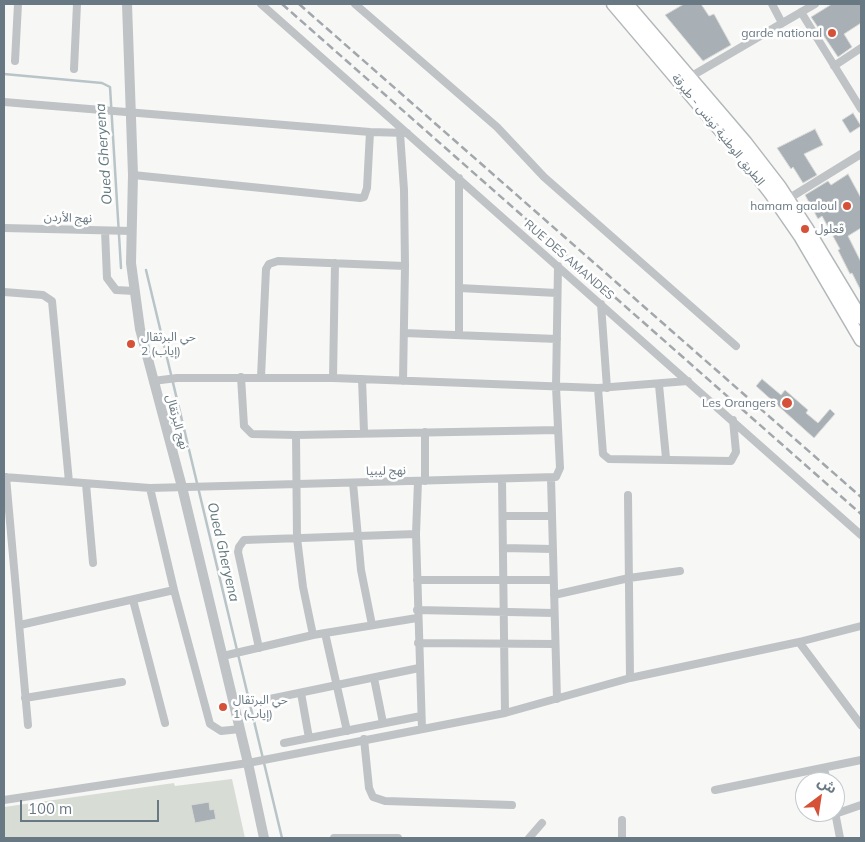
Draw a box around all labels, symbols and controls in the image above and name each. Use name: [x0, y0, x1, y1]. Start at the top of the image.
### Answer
place label: garde national: [741, 26, 822, 40]
marker: garde national: [826, 27, 838, 39]
street label: الطريق الوطنية تونس - طبرقة: [668, 71, 768, 189]
water label: Oued Gheryena: [92, 103, 116, 205]
place label: hamam gaaloul: [750, 199, 837, 213]
marker: hamam gaaloul: [841, 200, 853, 212]
street label: نهج الأردن: [44, 210, 92, 226]
street label: RUE DES AMANDES: [521, 217, 617, 303]
place label: قعلول: [815, 222, 844, 236]
marker: قعلول: [799, 223, 811, 235]
place label: حي البرتقال 2 (إياب): [141, 330, 196, 358]
marker: حي البرتقال 2 (إياب): [125, 338, 137, 350]
street label: نهج البرتقال: [163, 393, 191, 451]
place label: Les Orangers: [702, 396, 776, 410]
marker: Les Orangers: [780, 396, 794, 410]
street label: نهج ليبيا: [366, 463, 406, 479]
water label: Oued Gheryena: [203, 501, 243, 603]
place label: حي البرتقال 1 (إياب): [233, 693, 288, 721]
marker: حي البرتقال 1 (إياب): [217, 701, 229, 713]
north arrow: [795, 772, 845, 822]
text: ش: [814, 772, 840, 798]
scale bar: [22, 790, 161, 822]
text: 100 m: [28, 799, 72, 818]

